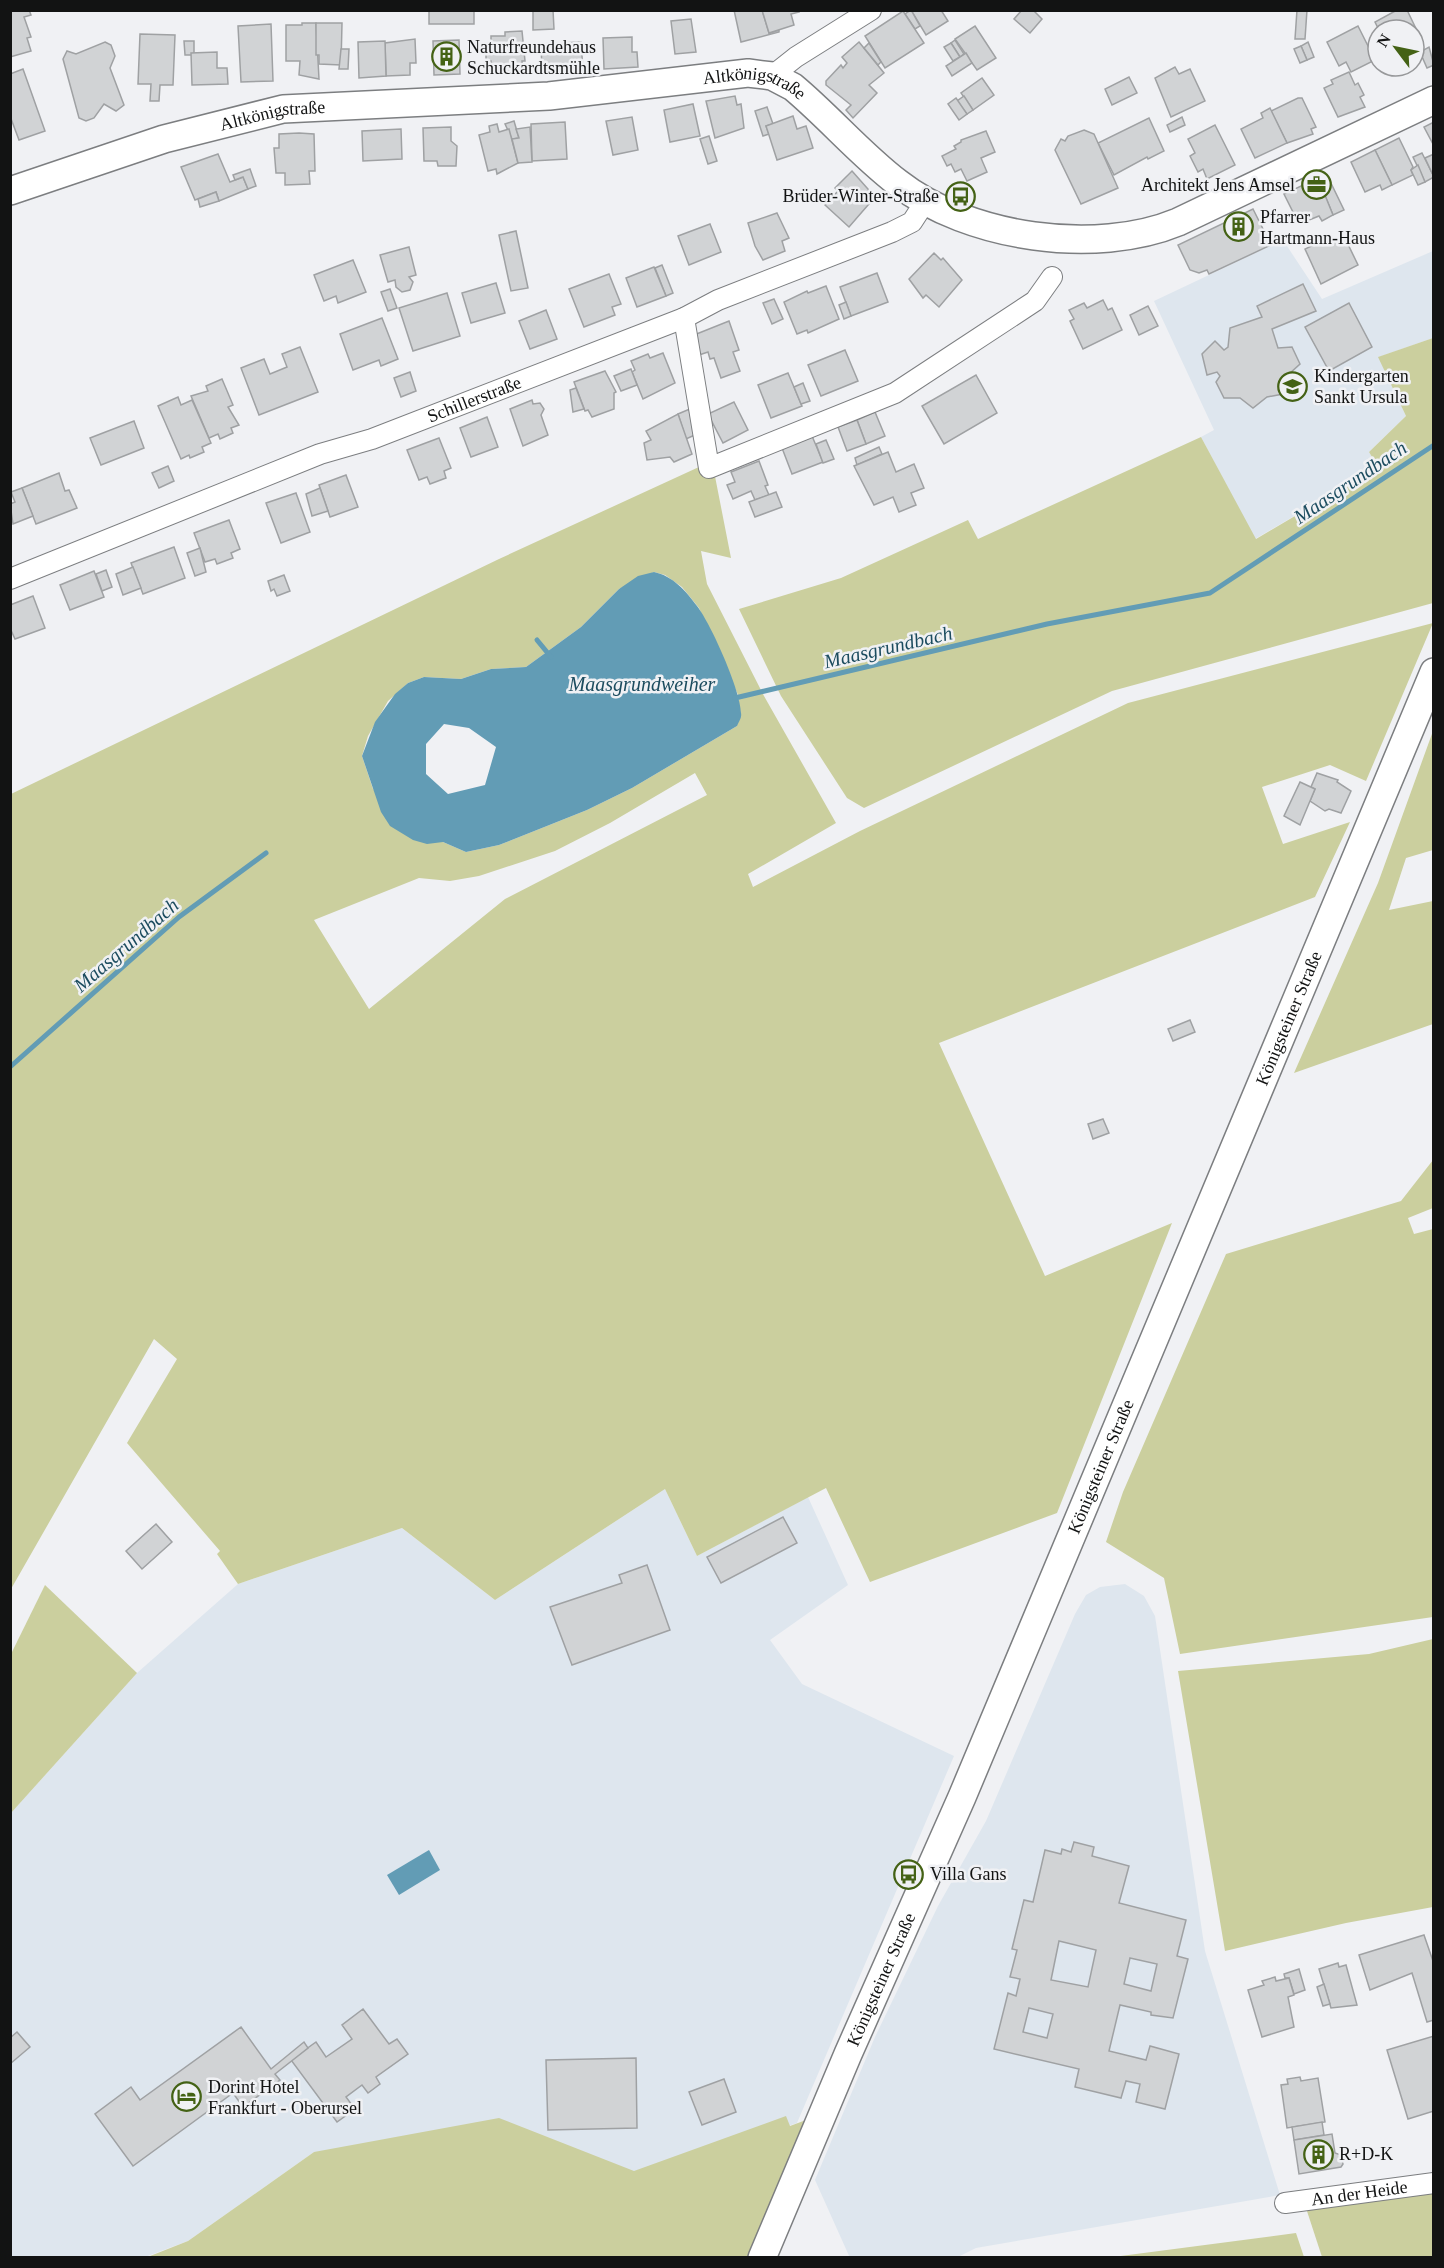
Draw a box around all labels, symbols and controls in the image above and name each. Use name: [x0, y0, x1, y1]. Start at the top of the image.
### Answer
north arrow: [1366, 18, 1426, 78]
text: N: [1373, 31, 1394, 50]
place label: Naturfreundehaus Schuckardtsmühle: [467, 37, 600, 78]
building icon: Naturfreundehaus Schuckardtsmühle: [430, 41, 462, 73]
street label: Altkönigstraße: [702, 63, 810, 103]
street label: Altkönigstraße: [218, 97, 326, 135]
office icon: Architekt Jens Amsel: [1300, 169, 1332, 201]
place label: Architekt Jens Amsel: [1141, 175, 1295, 195]
bus stop icon: Brüder-Winter-Straße: [944, 180, 976, 212]
place label: Brüder-Winter-Straße: [783, 186, 939, 206]
place label: Pfarrer Hartmann-Haus: [1260, 207, 1375, 248]
building icon: Pfarrer Hartmann-Haus: [1223, 211, 1255, 243]
place label: Kindergarten Sankt Ursula: [1314, 366, 1409, 407]
school or university icon: Kindergarten Sankt Ursula: [1277, 370, 1309, 402]
street label: Schillerstraße: [424, 372, 524, 427]
water label: Maasgrundbach: [1289, 436, 1411, 529]
water label: Maasgrundbach: [821, 622, 955, 674]
water label: Maasgrundweiher: [568, 673, 716, 696]
water label: Maasgrundbach: [69, 894, 183, 998]
street label: Königsteiner Straße: [1252, 948, 1326, 1088]
street label: Königsteiner Straße: [1064, 1396, 1138, 1537]
bus stop icon: Villa Gans: [893, 1858, 925, 1890]
place label: Villa Gans: [930, 1864, 1006, 1884]
street label: Königsteiner Straße: [843, 1910, 919, 2049]
place label: Dorint Hotel Frankfurt - Oberursel: [208, 2077, 362, 2118]
hotel icon: Dorint Hotel Frankfurt - Oberursel: [171, 2081, 203, 2113]
building icon: R+D-K: [1302, 2138, 1334, 2170]
place label: R+D-K: [1339, 2144, 1393, 2164]
street label: An der Heide: [1310, 2177, 1409, 2209]

